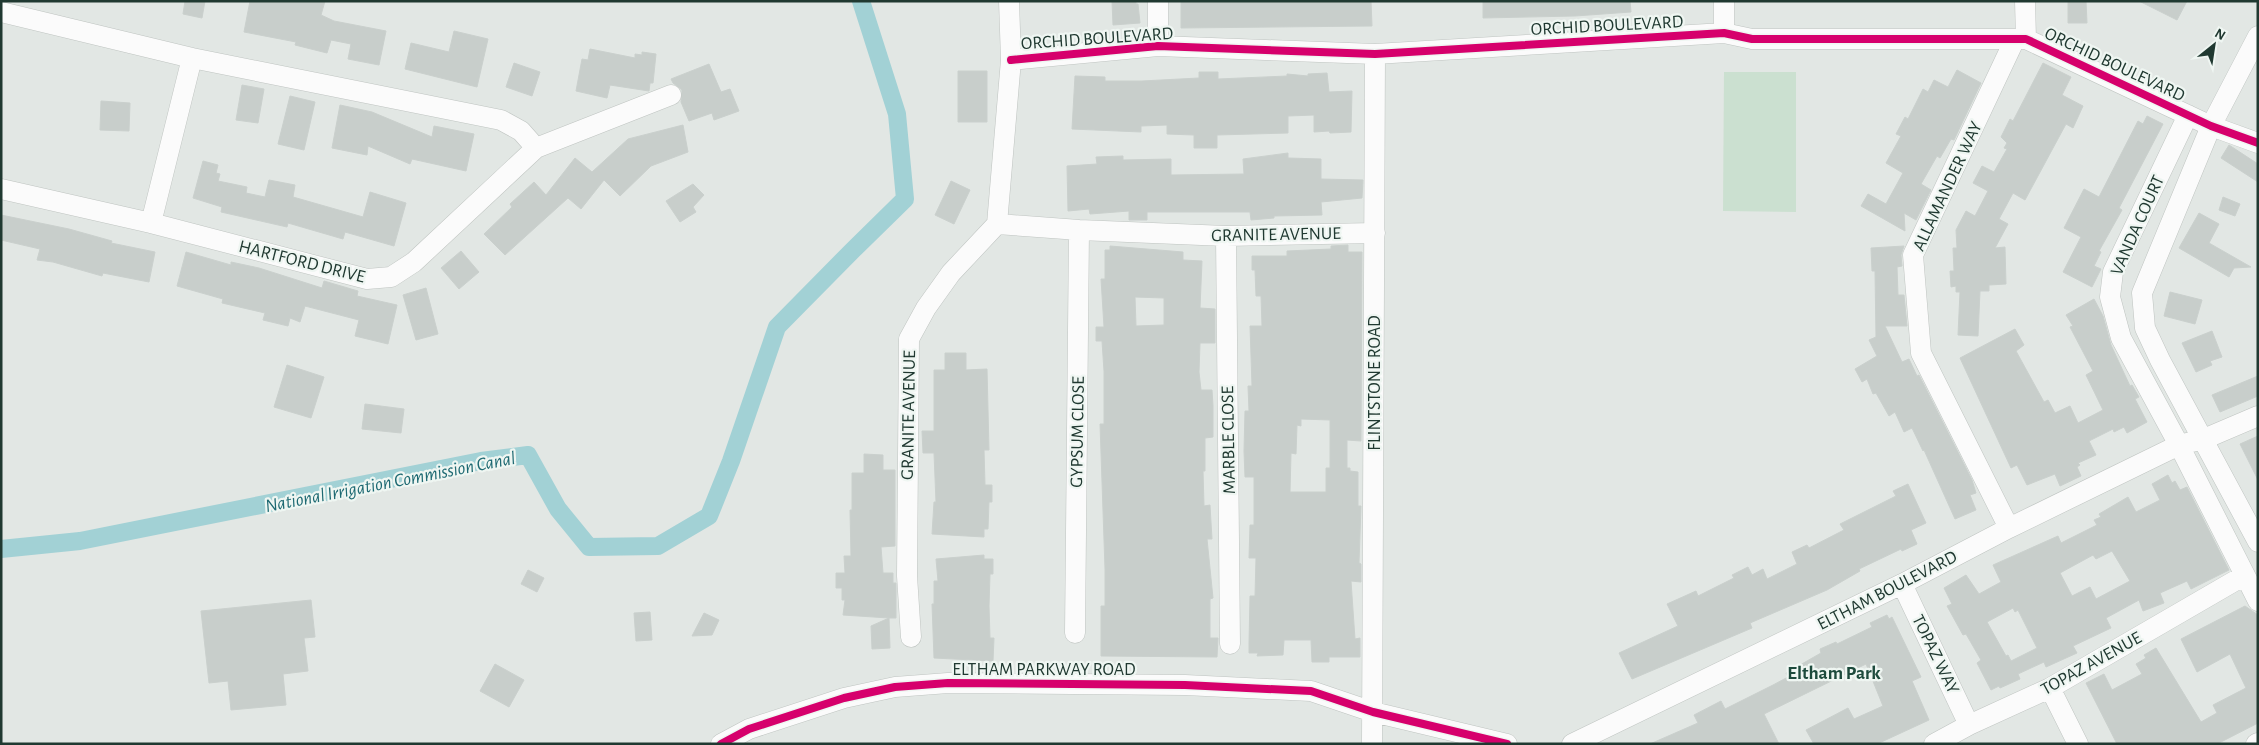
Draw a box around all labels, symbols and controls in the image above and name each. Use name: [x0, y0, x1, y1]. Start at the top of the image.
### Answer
street label: ORCHID BOULEVARD: [1530, 13, 1684, 39]
north arrow: [2189, 20, 2239, 70]
street label: ORCHID BOULEVARD: [2042, 24, 2188, 105]
street label: ORCHID BOULEVARD: [1020, 25, 1174, 53]
text: N: [2212, 26, 2228, 43]
street label: ALLAMANDER WAY: [1910, 118, 1986, 254]
street label: VANDA COURT: [2108, 173, 2168, 278]
street label: GRANITE AVENUE: [1211, 225, 1341, 245]
street label: HARTFORD DRIVE: [237, 238, 367, 286]
street label: FLINTSTONE ROAD: [1366, 315, 1384, 451]
street label: GRANITE AVENUE: [899, 350, 919, 480]
street label: GYPSUM CLOSE: [1068, 376, 1088, 488]
street label: MARBLE CLOSE: [1219, 385, 1239, 494]
water label: National Irrigation Commission Canal: [264, 449, 517, 516]
street label: ELTHAM BOULEVARD: [1815, 548, 1960, 634]
street label: TOPAZ WAY: [1908, 612, 1962, 697]
street label: TOPAZ AVENUE: [2038, 629, 2145, 699]
street label: ELTHAM PARKWAY ROAD: [952, 661, 1136, 679]
district label: Eltham Park: [1787, 664, 1881, 683]

